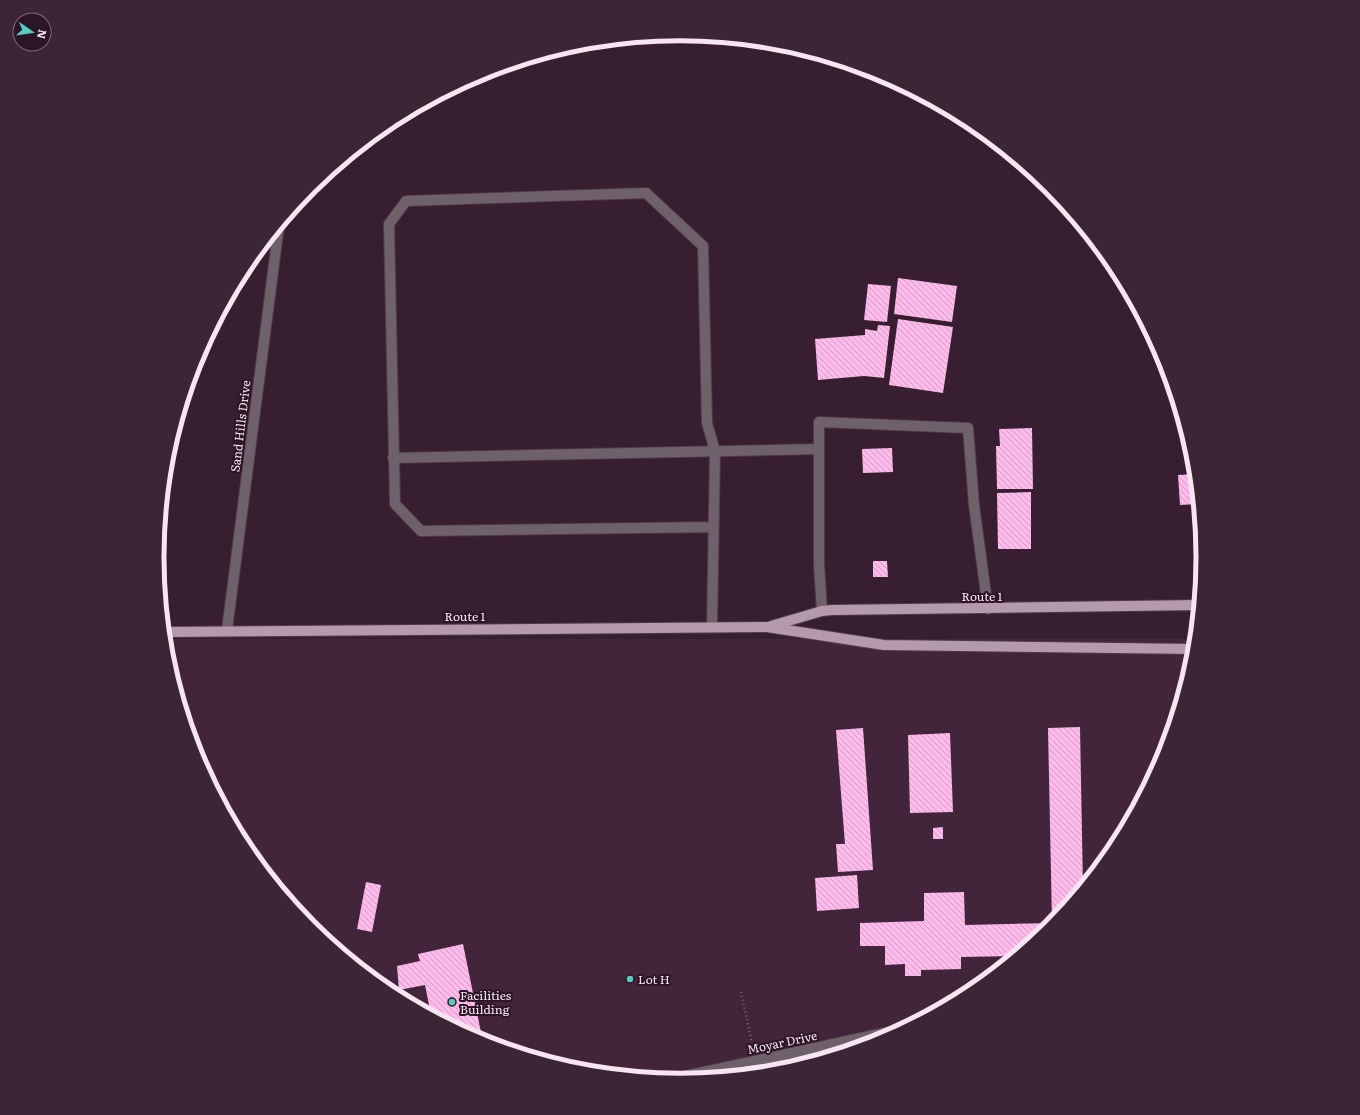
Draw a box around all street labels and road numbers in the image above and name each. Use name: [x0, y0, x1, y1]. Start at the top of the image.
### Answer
street label: Sand Hills Drive: [225, 379, 255, 473]
street label: Route 1: [962, 587, 1003, 605]
street label: Route 1: [445, 607, 486, 625]
street label: Moyar Drive: [745, 1026, 819, 1058]

